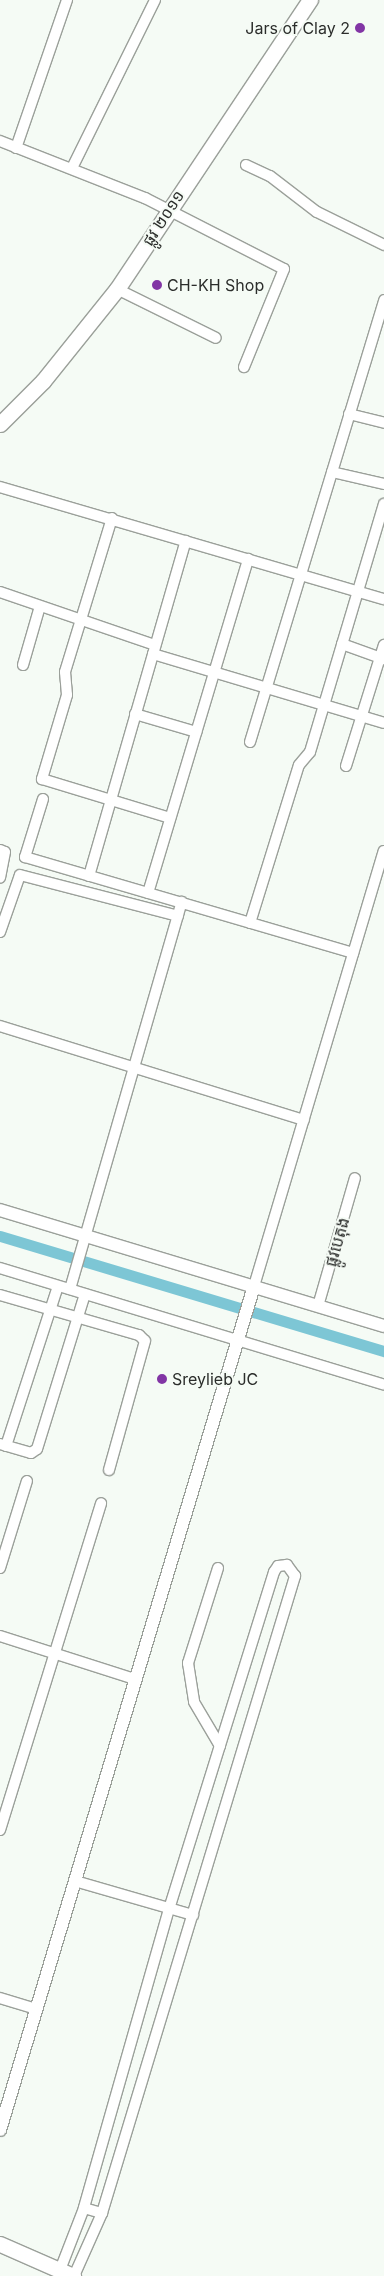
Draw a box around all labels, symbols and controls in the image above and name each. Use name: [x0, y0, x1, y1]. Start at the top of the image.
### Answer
place label: Jars of Clay 2: [245, 18, 350, 38]
marker: Jars of Clay 2: [354, 22, 366, 34]
street label: ផ្លូវ ២០១១: [138, 187, 188, 249]
place label: CH-KH Shop: [167, 275, 264, 295]
marker: CH-KH Shop: [151, 279, 163, 291]
street label: ផ្លូវបេតុង: [321, 1215, 353, 1269]
place label: Sreylieb JC: [172, 1369, 258, 1389]
marker: Sreylieb JC: [156, 1373, 168, 1385]

